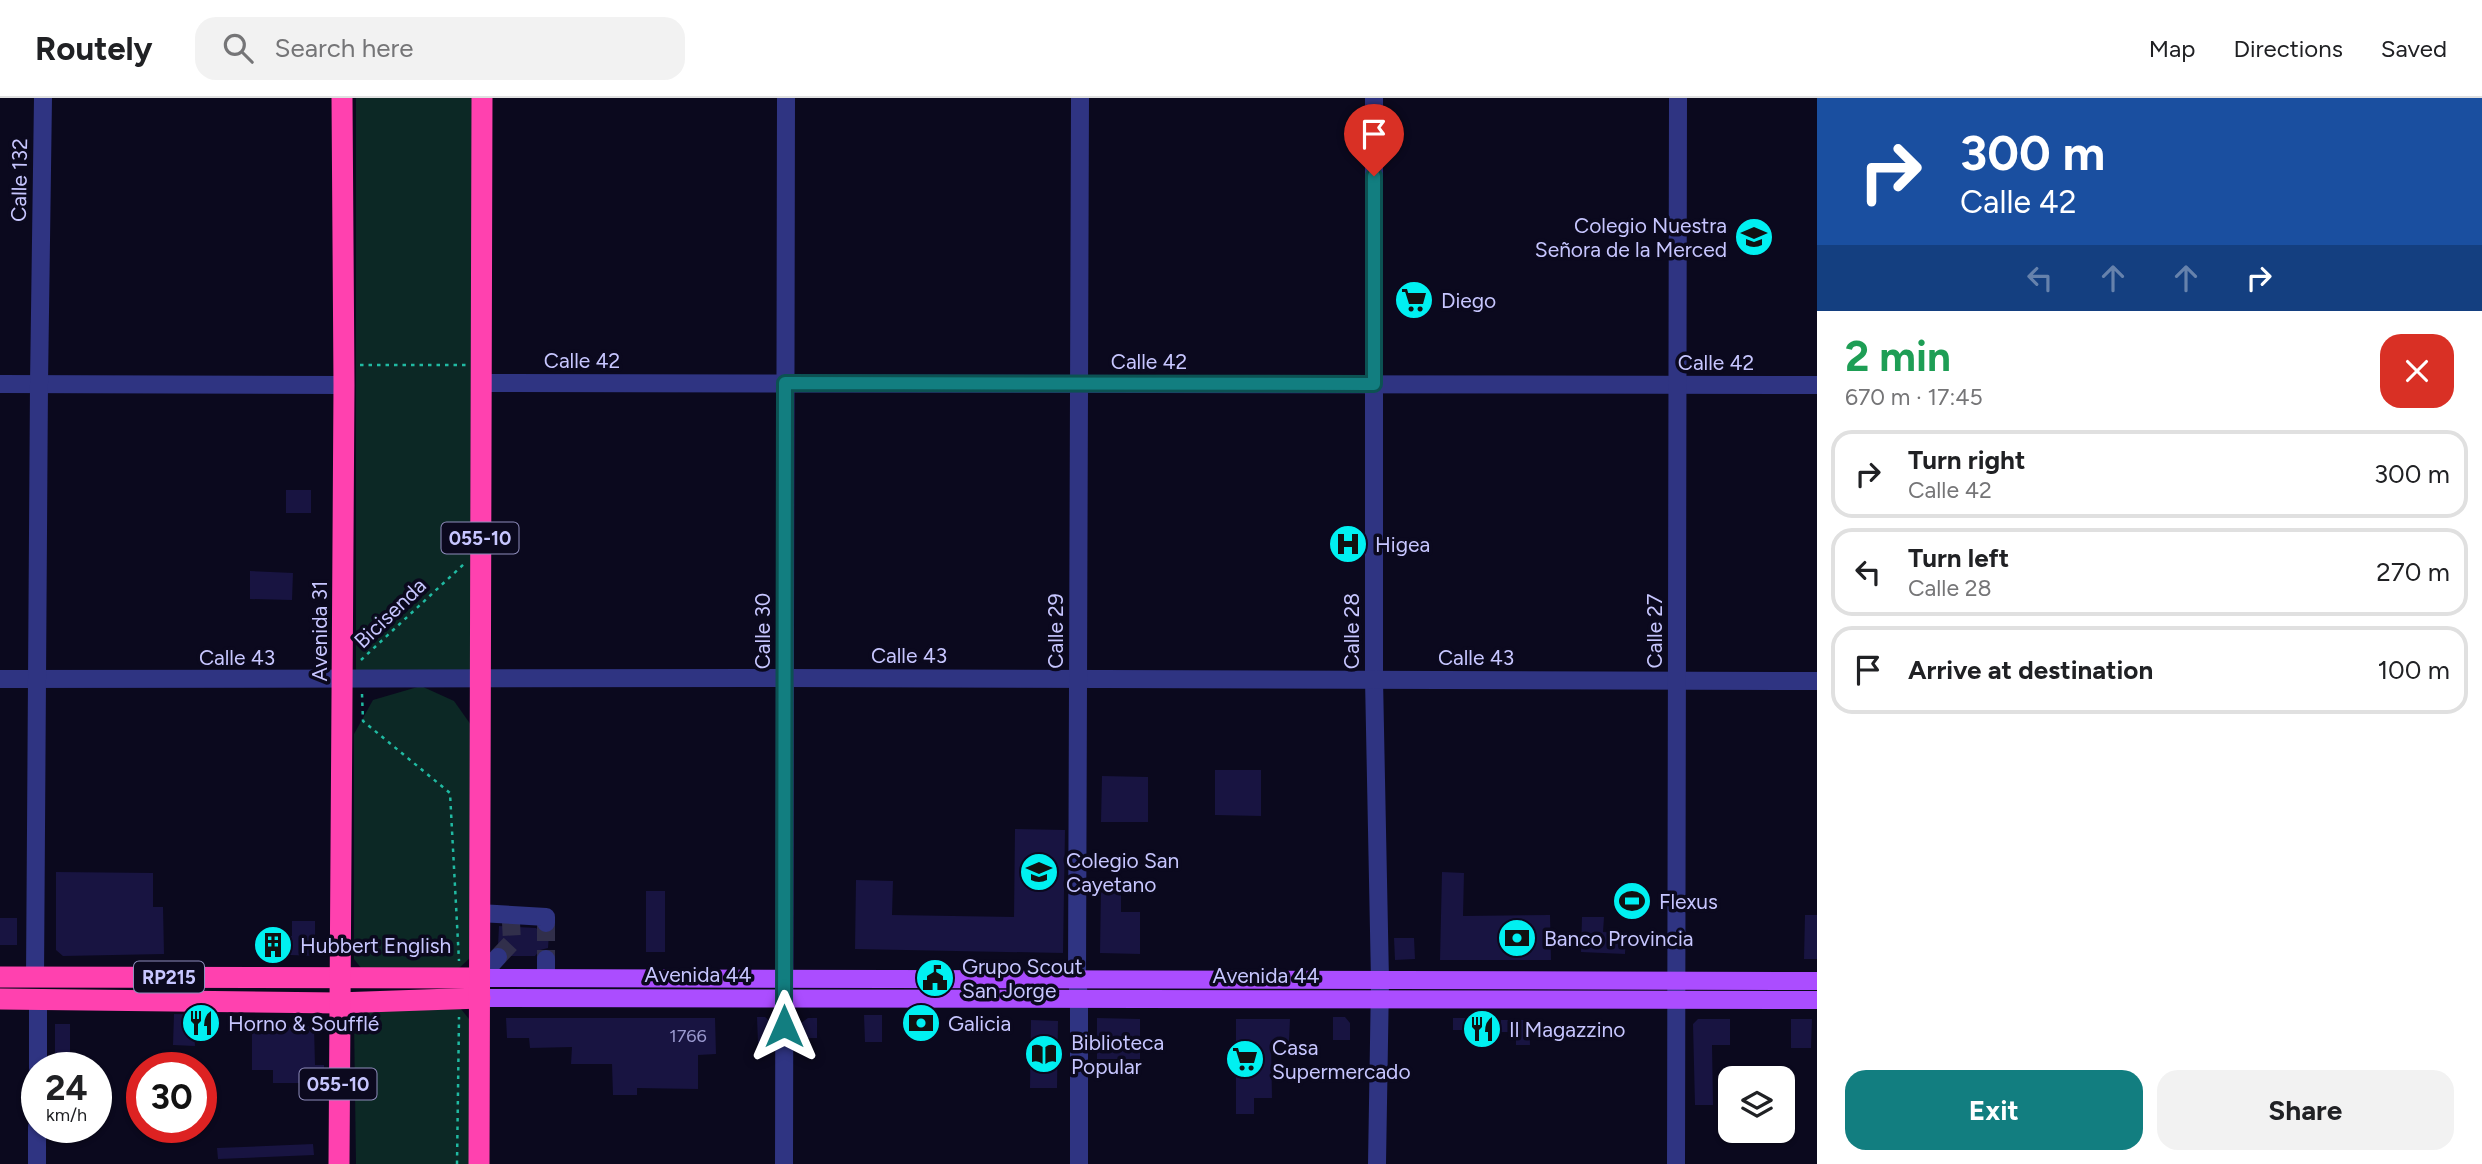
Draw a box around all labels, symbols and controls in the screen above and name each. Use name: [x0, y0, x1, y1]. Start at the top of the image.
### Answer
search box: [195, 17, 685, 80]
text: Routely: [35, 29, 153, 68]
icon: search: [219, 29, 257, 67]
text: Search here: [275, 32, 414, 64]
text: Map: [2149, 34, 2195, 63]
text: Directions: [2233, 34, 2343, 63]
text: Saved: [2381, 34, 2447, 63]
pin: [1344, 104, 1404, 176]
icon: arrive: [1355, 115, 1393, 153]
text: 300 m: [1960, 123, 2105, 182]
icon: right: [1845, 126, 1936, 217]
street label: Calle 132: [6, 138, 32, 222]
text: Calle 42: [1960, 183, 2077, 221]
place label: Colegio Nuestra Señora de la Merced: [1535, 213, 1727, 262]
school or university icon: Colegio Nuestra Señora de la Merced: [1733, 216, 1775, 258]
icon: left: [2021, 259, 2059, 297]
icon: ahead: [2094, 259, 2132, 297]
icon: ahead: [2167, 259, 2205, 297]
icon: right: [2240, 259, 2278, 297]
supermarket icon: Diego: [1393, 279, 1435, 321]
place label: Diego: [1441, 288, 1496, 313]
text: 2 min: [1845, 331, 1951, 382]
button: close: [2380, 334, 2454, 408]
street label: Calle 42: [544, 348, 620, 373]
street label: Calle 42: [1111, 349, 1187, 374]
street label: Calle 42: [1678, 350, 1754, 375]
text: 670 m · 17:45: [1845, 383, 1983, 411]
text: Turn right: [1908, 444, 2025, 476]
icon: right: [1849, 455, 1887, 493]
text: 300 m: [2374, 458, 2450, 490]
text: Calle 42: [1908, 476, 1992, 504]
road number: 055-10: [442, 522, 518, 554]
hospital icon: Higea: [1327, 523, 1369, 565]
place label: Higea: [1375, 532, 1430, 557]
text: Turn left: [1908, 542, 2009, 574]
icon: left: [1849, 553, 1887, 591]
text: 270 m: [2376, 556, 2450, 588]
street label: Bicisenda: [349, 573, 431, 653]
text: Calle 28: [1908, 574, 1992, 602]
street label: Avenida 31: [307, 580, 332, 682]
street label: Calle 30: [750, 593, 775, 669]
street label: Calle 29: [1043, 593, 1068, 669]
street label: Calle 28: [1339, 593, 1364, 669]
street label: Calle 27: [1642, 594, 1667, 668]
street label: Calle 43: [871, 643, 947, 668]
street label: Calle 43: [199, 645, 275, 670]
street label: Calle 43: [1438, 645, 1514, 670]
icon: arrive: [1849, 651, 1887, 689]
text: Arrive at destination: [1908, 654, 2153, 686]
text: 100 m: [2377, 654, 2450, 686]
place label: Colegio San Cayetano: [1066, 848, 1179, 897]
school or university icon: Colegio San Cayetano: [1018, 851, 1060, 893]
sports icon: Flexus: [1611, 880, 1653, 922]
place label: Flexus: [1659, 889, 1718, 914]
bank icon: Banco Provincia: [1496, 917, 1538, 959]
building icon: Hubbert English: [252, 924, 294, 966]
place label: Banco Provincia: [1544, 926, 1694, 951]
place label: Hubbert English: [300, 933, 451, 958]
place label: Grupo Scout San Jorge: [962, 954, 1083, 1003]
public building icon: Grupo Scout San Jorge: [914, 957, 956, 999]
road number: RP215: [134, 962, 204, 992]
street label: Avenida 44: [645, 962, 752, 987]
street label: Avenida 44: [1213, 963, 1320, 988]
position arrow: [747, 989, 821, 1063]
restaurant icon: Horno & Soufflé: [180, 1002, 222, 1044]
bank icon: Galicia: [900, 1002, 942, 1044]
restaurant icon: Il Magazzino: [1461, 1008, 1503, 1050]
place label: Horno & Soufflé: [228, 1011, 379, 1036]
place label: Galicia: [948, 1011, 1011, 1036]
place label: Il Magazzino: [1509, 1017, 1625, 1042]
house number: 1766: [669, 1025, 707, 1047]
place label: Biblioteca Popular: [1071, 1030, 1164, 1079]
library icon: Biblioteca Popular: [1023, 1033, 1065, 1075]
place label: Casa Supermercado: [1272, 1035, 1411, 1084]
supermarket icon: Casa Supermercado: [1224, 1038, 1266, 1080]
speed limit sign: 30: [126, 1052, 217, 1143]
map controls: [1718, 1066, 1795, 1143]
button: layers: [1718, 1066, 1795, 1143]
text: 24: [45, 1067, 88, 1109]
road number: 055-10: [300, 1068, 376, 1100]
button: Exit: [1845, 1070, 2143, 1150]
button: Share: [2157, 1070, 2454, 1150]
text: km/h: [46, 1104, 87, 1126]

